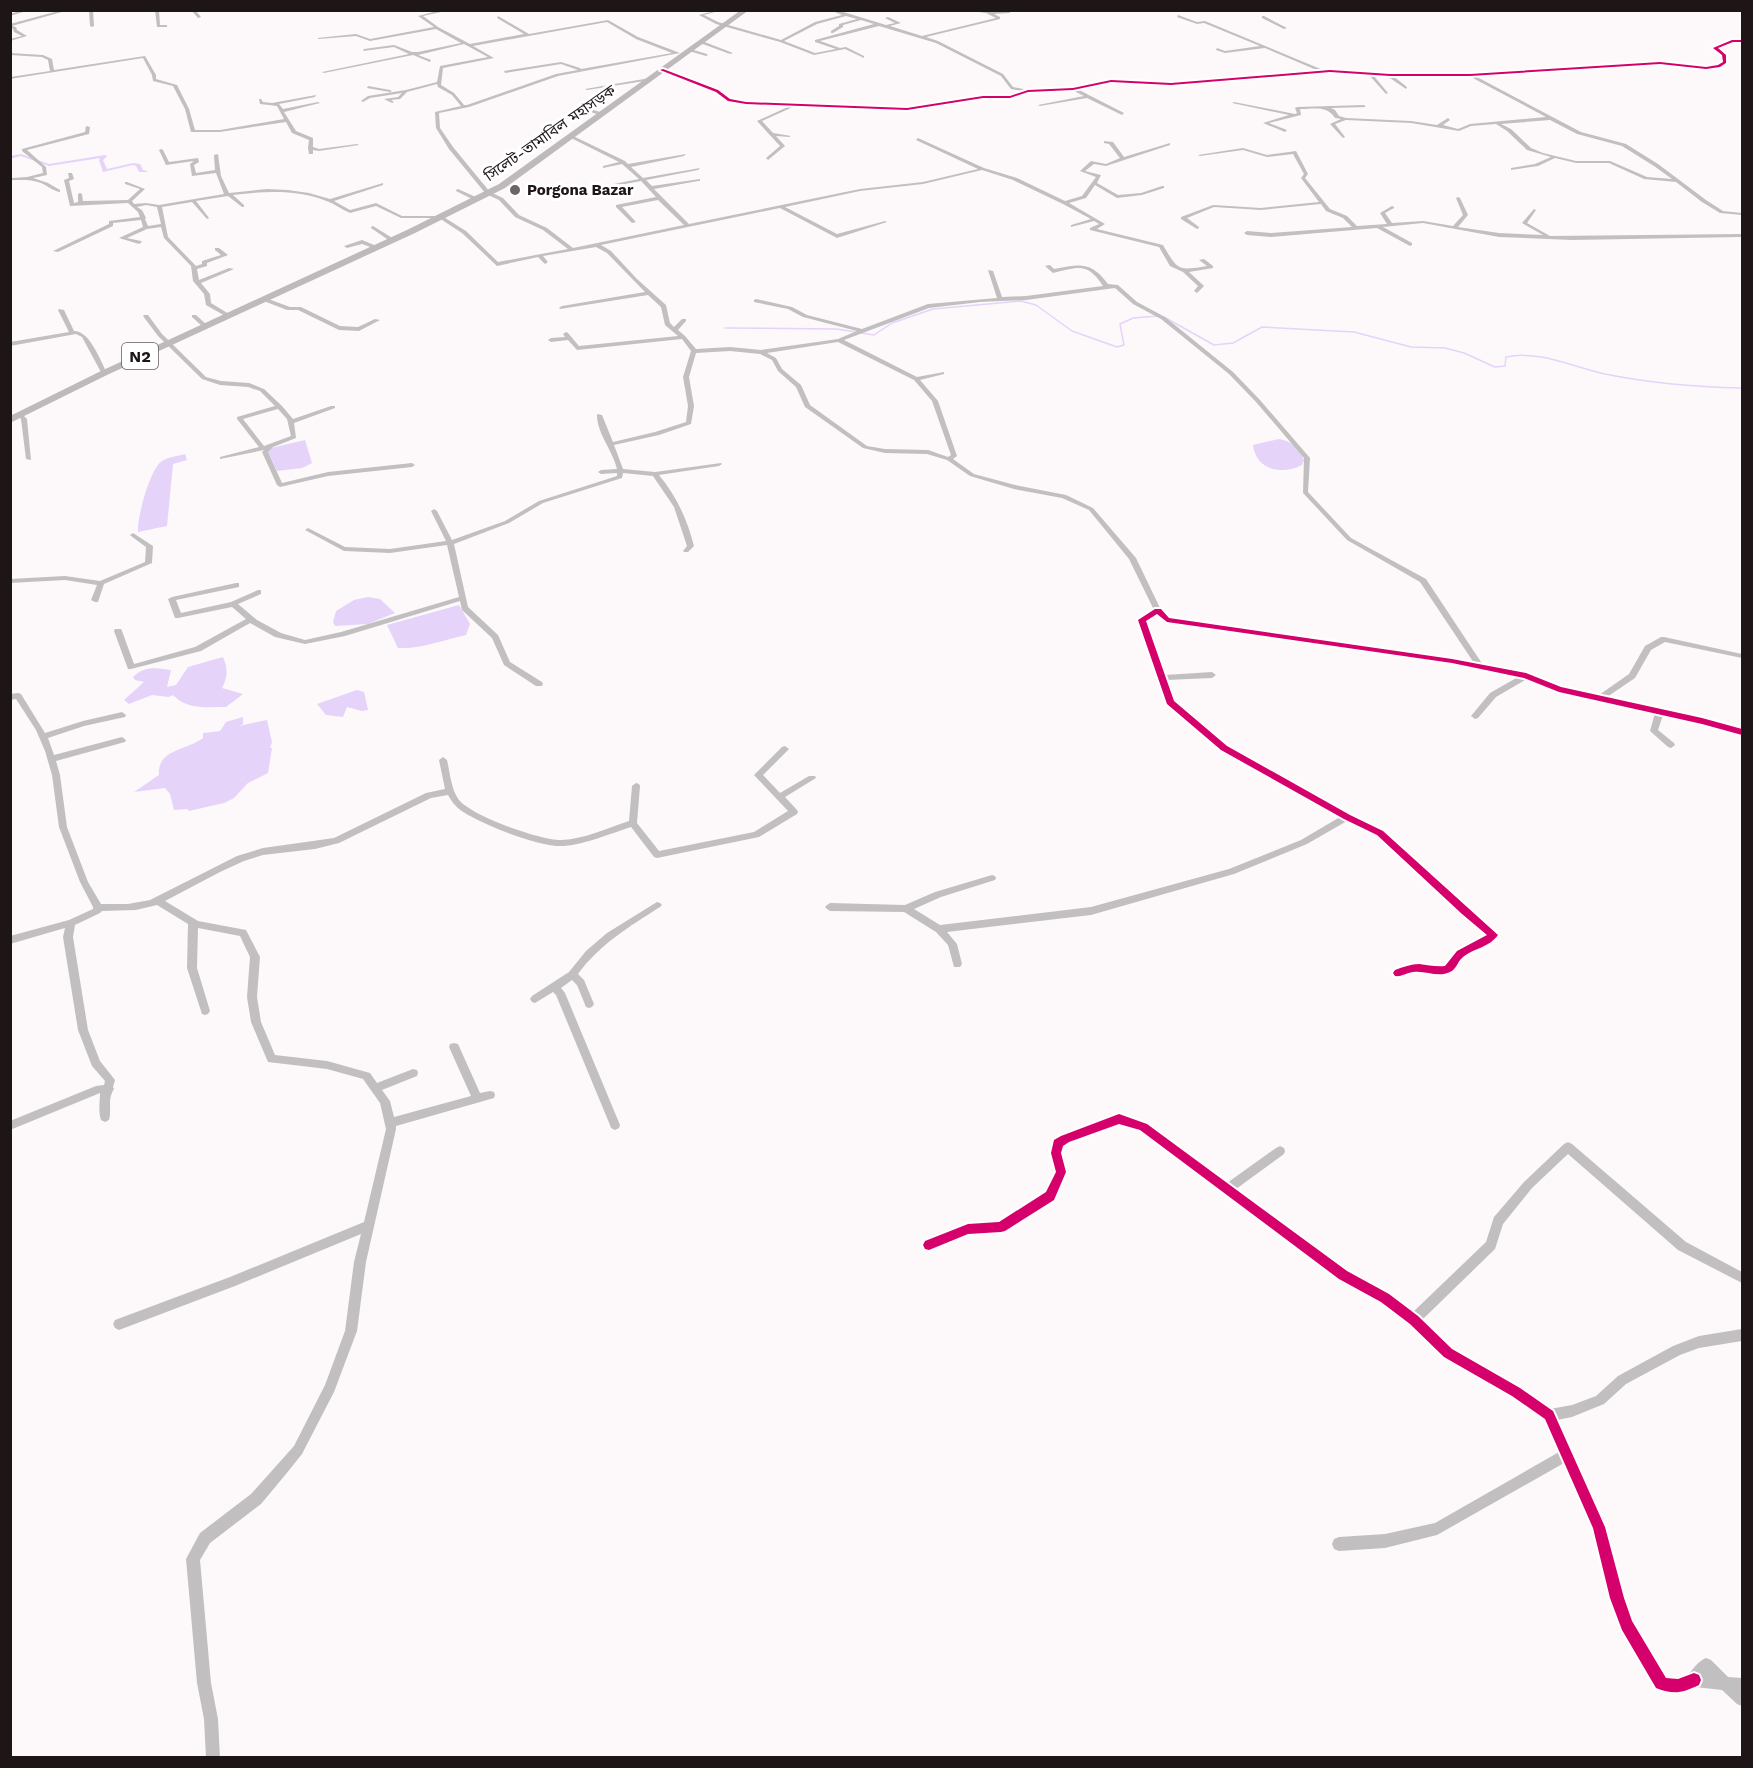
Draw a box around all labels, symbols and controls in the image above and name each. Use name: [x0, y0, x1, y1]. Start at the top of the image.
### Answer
street label: সিলেট-তামাবিল মহাসড়ক: [480, 80, 620, 186]
place label: Porgona Bazar: [527, 181, 634, 199]
marker: Porgona Bazar: [508, 183, 522, 197]
road number: N2: [122, 343, 158, 369]

